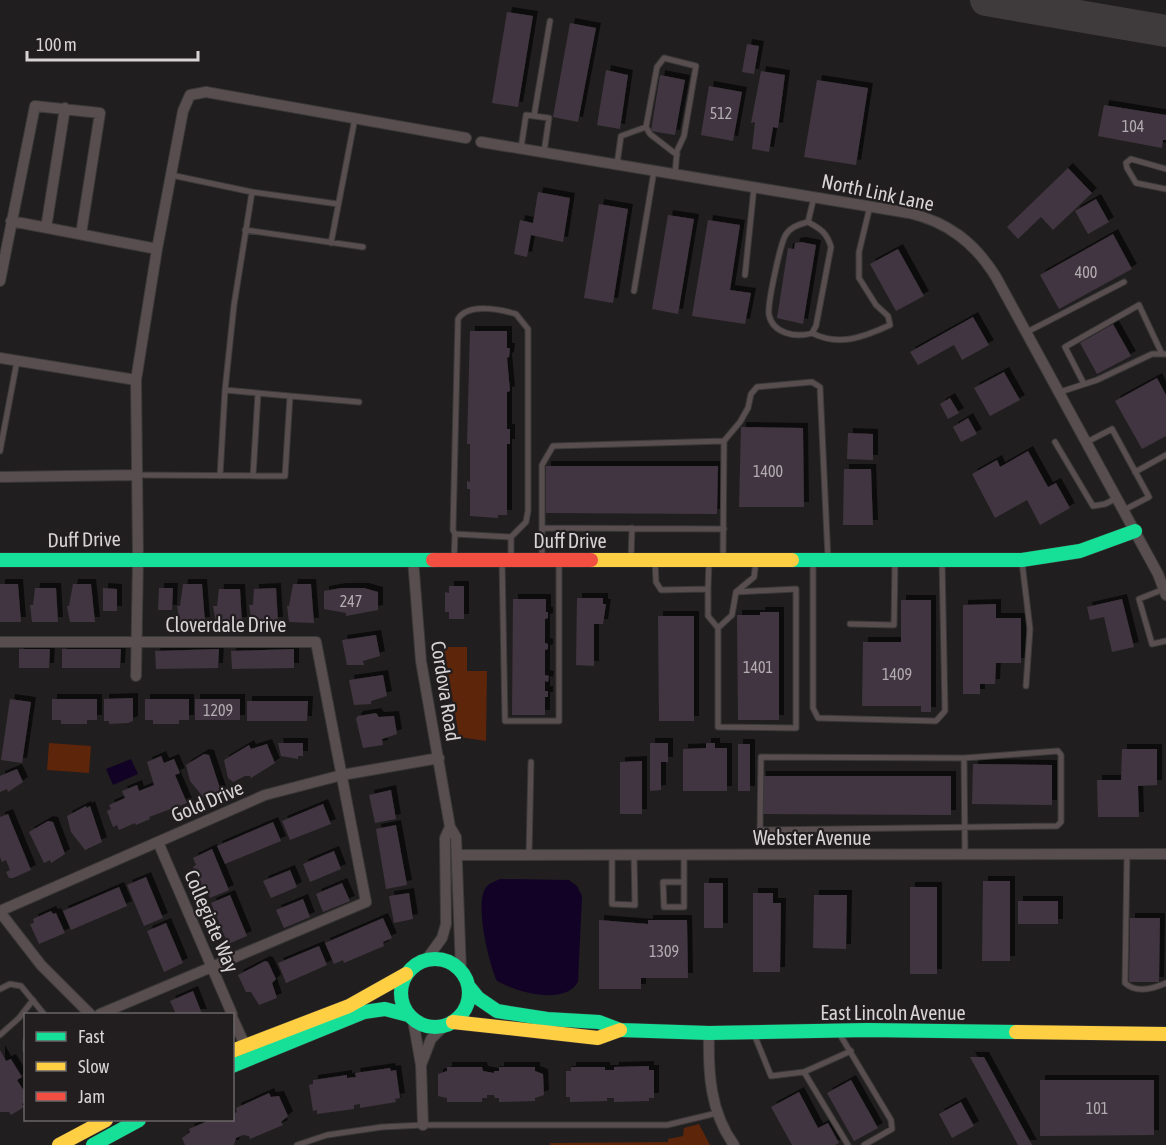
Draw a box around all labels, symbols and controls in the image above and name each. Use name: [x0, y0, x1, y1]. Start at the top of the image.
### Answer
scale bar: [27, 24, 198, 62]
text: 100 m: [36, 34, 77, 55]
house number: 512: [710, 104, 732, 122]
house number: 104: [1122, 117, 1144, 135]
street label: North Link Lane: [820, 169, 936, 215]
house number: 400: [1075, 263, 1097, 281]
house number: 1400: [753, 462, 783, 480]
street label: Duff Drive: [47, 527, 121, 551]
street label: Duff Drive: [533, 529, 607, 552]
house number: 247: [340, 592, 362, 610]
street label: Cloverdale Drive: [166, 613, 286, 636]
street label: Cordova Road: [427, 639, 465, 743]
house number: 1401: [743, 658, 773, 676]
house number: 1409: [882, 665, 912, 683]
house number: 1209: [203, 701, 233, 719]
street label: Gold Drive: [167, 776, 247, 826]
street label: Webster Avenue: [753, 826, 871, 849]
street label: Collegiate Way: [180, 866, 244, 976]
house number: 1309: [649, 942, 679, 960]
street label: East Lincoln Avenue: [820, 1001, 966, 1024]
legend: [24, 1013, 234, 1121]
text: Fast: [78, 1026, 105, 1047]
text: Slow: [78, 1056, 109, 1077]
text: Jam: [78, 1086, 105, 1107]
house number: 101: [1086, 1099, 1108, 1117]

